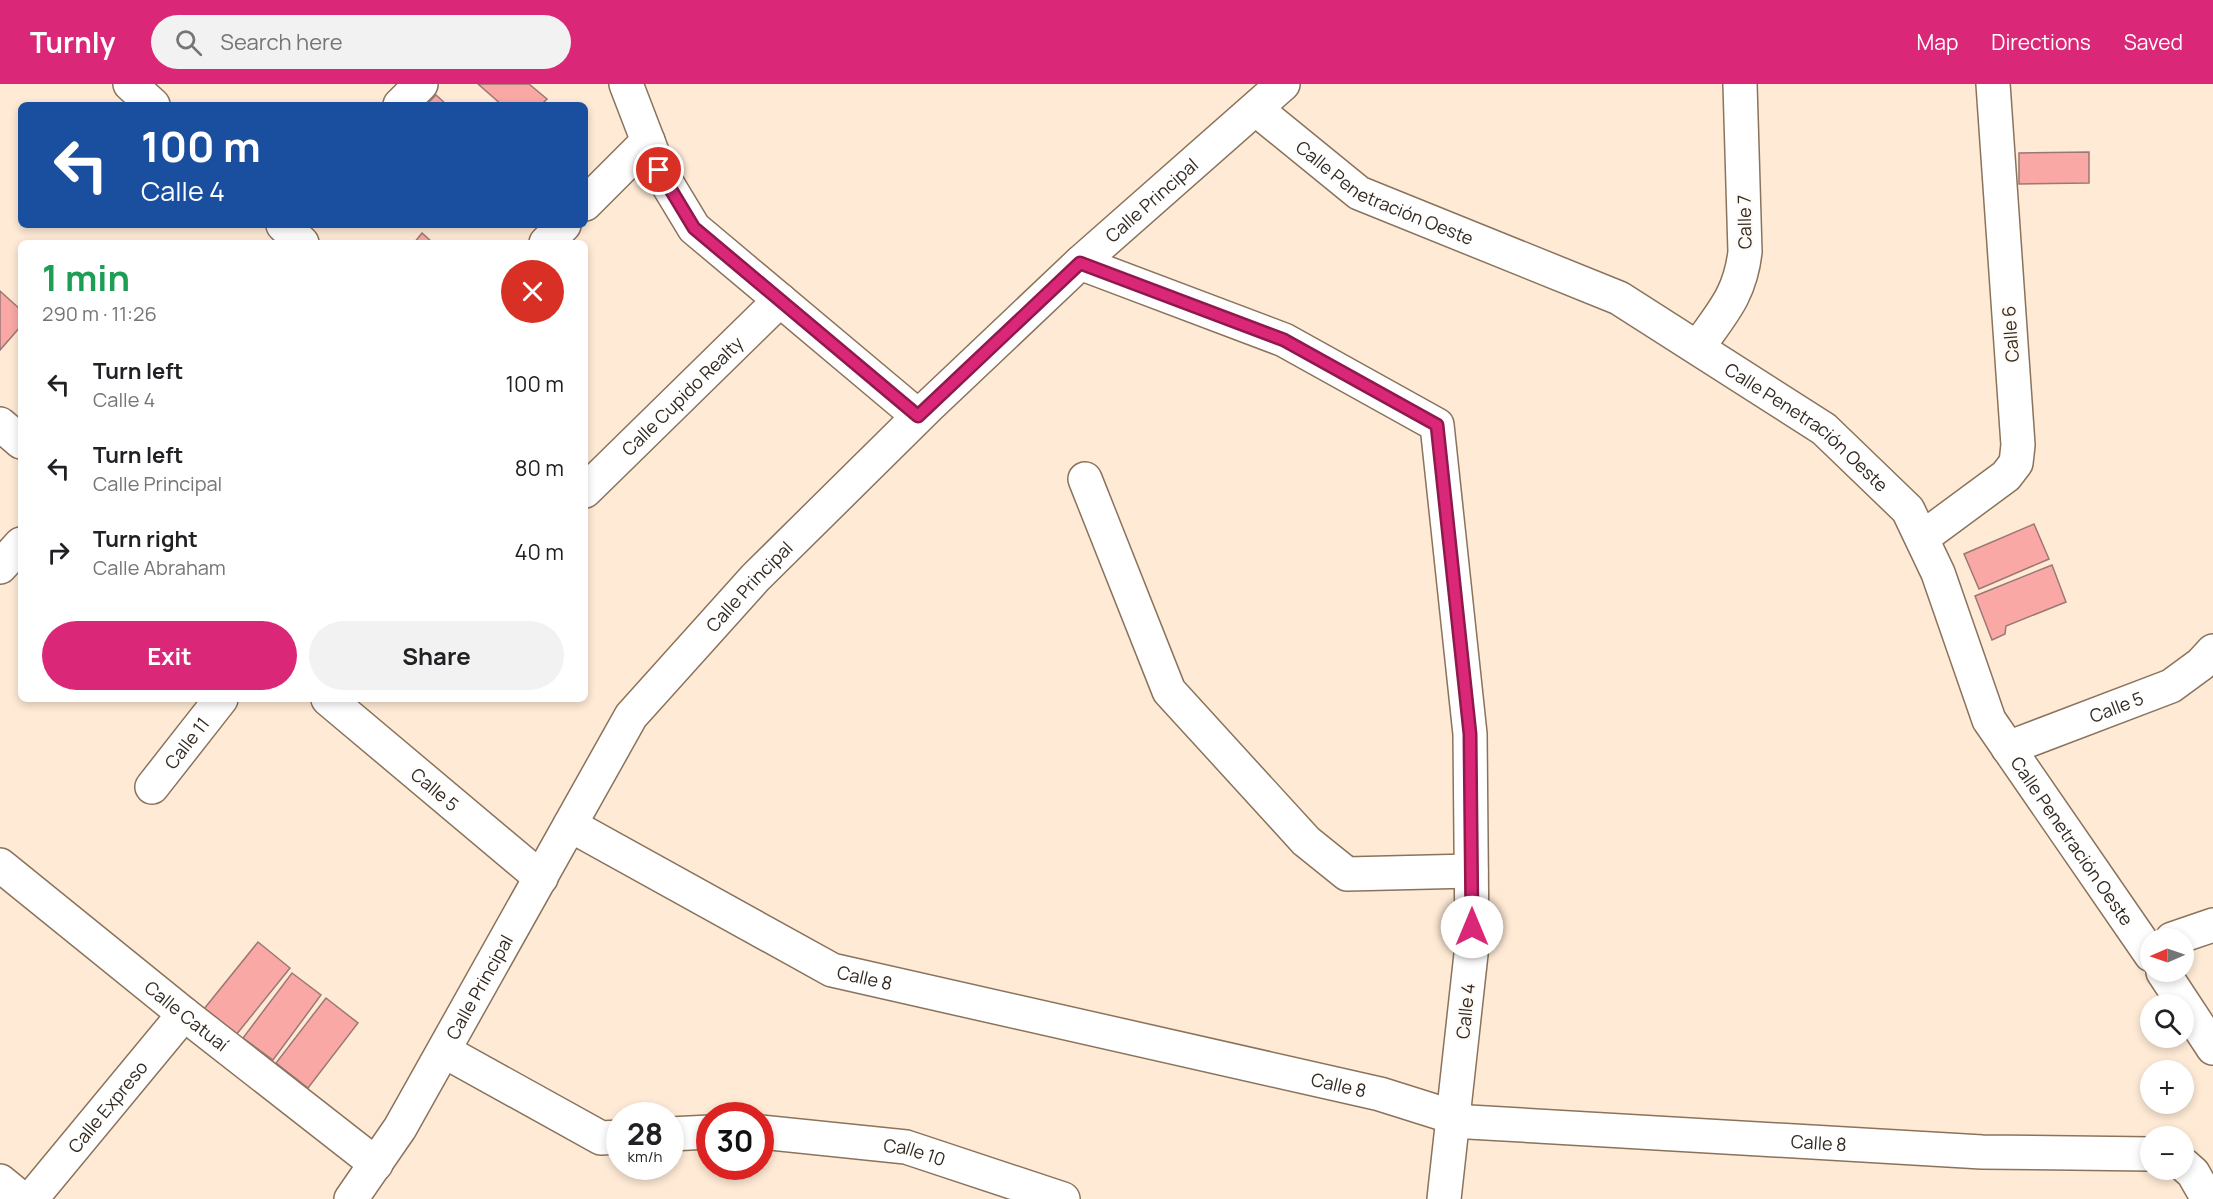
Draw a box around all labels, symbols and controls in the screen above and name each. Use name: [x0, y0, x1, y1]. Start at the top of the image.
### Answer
search box: [151, 15, 571, 69]
text: Turnly: [30, 23, 115, 61]
icon: search: [172, 26, 205, 59]
text: Search here: [220, 27, 343, 57]
text: Map: [1917, 28, 1958, 56]
text: Directions: [1991, 28, 2091, 56]
text: Saved: [2124, 28, 2183, 56]
text: 100 m: [141, 117, 261, 175]
icon: left: [42, 126, 120, 204]
street label: Calle Penetración Oeste: [1291, 135, 1477, 250]
pin: [633, 144, 684, 195]
icon: arrive: [642, 153, 675, 186]
street label: Calle Principal: [1100, 153, 1203, 248]
text: Calle 4: [141, 172, 225, 209]
street label: Calle 7: [1732, 195, 1756, 249]
text: 1 min: [42, 253, 130, 302]
button: close: [501, 260, 564, 323]
text: 290 m · 11:26: [42, 300, 157, 327]
street label: Calle 6: [1996, 305, 2024, 363]
street label: Calle Cupido Realty: [616, 331, 748, 461]
text: Turn left: [93, 356, 183, 386]
street label: Calle Penetración Oeste: [1720, 357, 1894, 497]
icon: left: [42, 368, 75, 401]
text: 100 m: [506, 369, 564, 399]
text: Calle 4: [93, 386, 155, 413]
text: Turn left: [93, 440, 183, 470]
icon: left: [42, 452, 75, 485]
text: 80 m: [515, 453, 564, 483]
text: Calle Principal: [93, 470, 222, 497]
text: Turn right: [93, 524, 198, 554]
icon: right: [42, 536, 75, 569]
street label: Calle Principal: [700, 536, 798, 637]
text: 40 m: [515, 537, 564, 567]
text: Calle Abraham: [93, 554, 226, 581]
button: Exit: [42, 621, 297, 690]
button: Share: [309, 621, 564, 690]
street label: Calle 5: [2086, 686, 2147, 728]
street label: Calle 11: [159, 712, 214, 774]
street label: Calle Penetración Oeste: [2006, 752, 2139, 930]
street label: Calle 5: [406, 762, 464, 816]
position arrow: [1440, 895, 1504, 959]
north arrow: [2140, 928, 2194, 982]
map controls: [2140, 928, 2194, 1180]
street label: Calle Principal: [440, 930, 518, 1044]
street label: Calle 8: [835, 960, 895, 995]
street label: Calle Catuaí: [140, 975, 234, 1056]
street label: Calle 4: [1450, 982, 1480, 1040]
button: search: [2140, 994, 2194, 1048]
street label: Calle Expreso: [62, 1055, 153, 1158]
button: +: [2140, 1060, 2194, 1114]
street label: Calle 8: [1309, 1067, 1369, 1103]
speed limit sign: 30: [696, 1102, 774, 1180]
text: 28: [627, 1113, 663, 1154]
button: −: [2140, 1126, 2194, 1180]
street label: Calle 8: [1790, 1129, 1847, 1156]
street label: Calle 10: [882, 1133, 949, 1171]
text: km/h: [628, 1146, 662, 1167]

